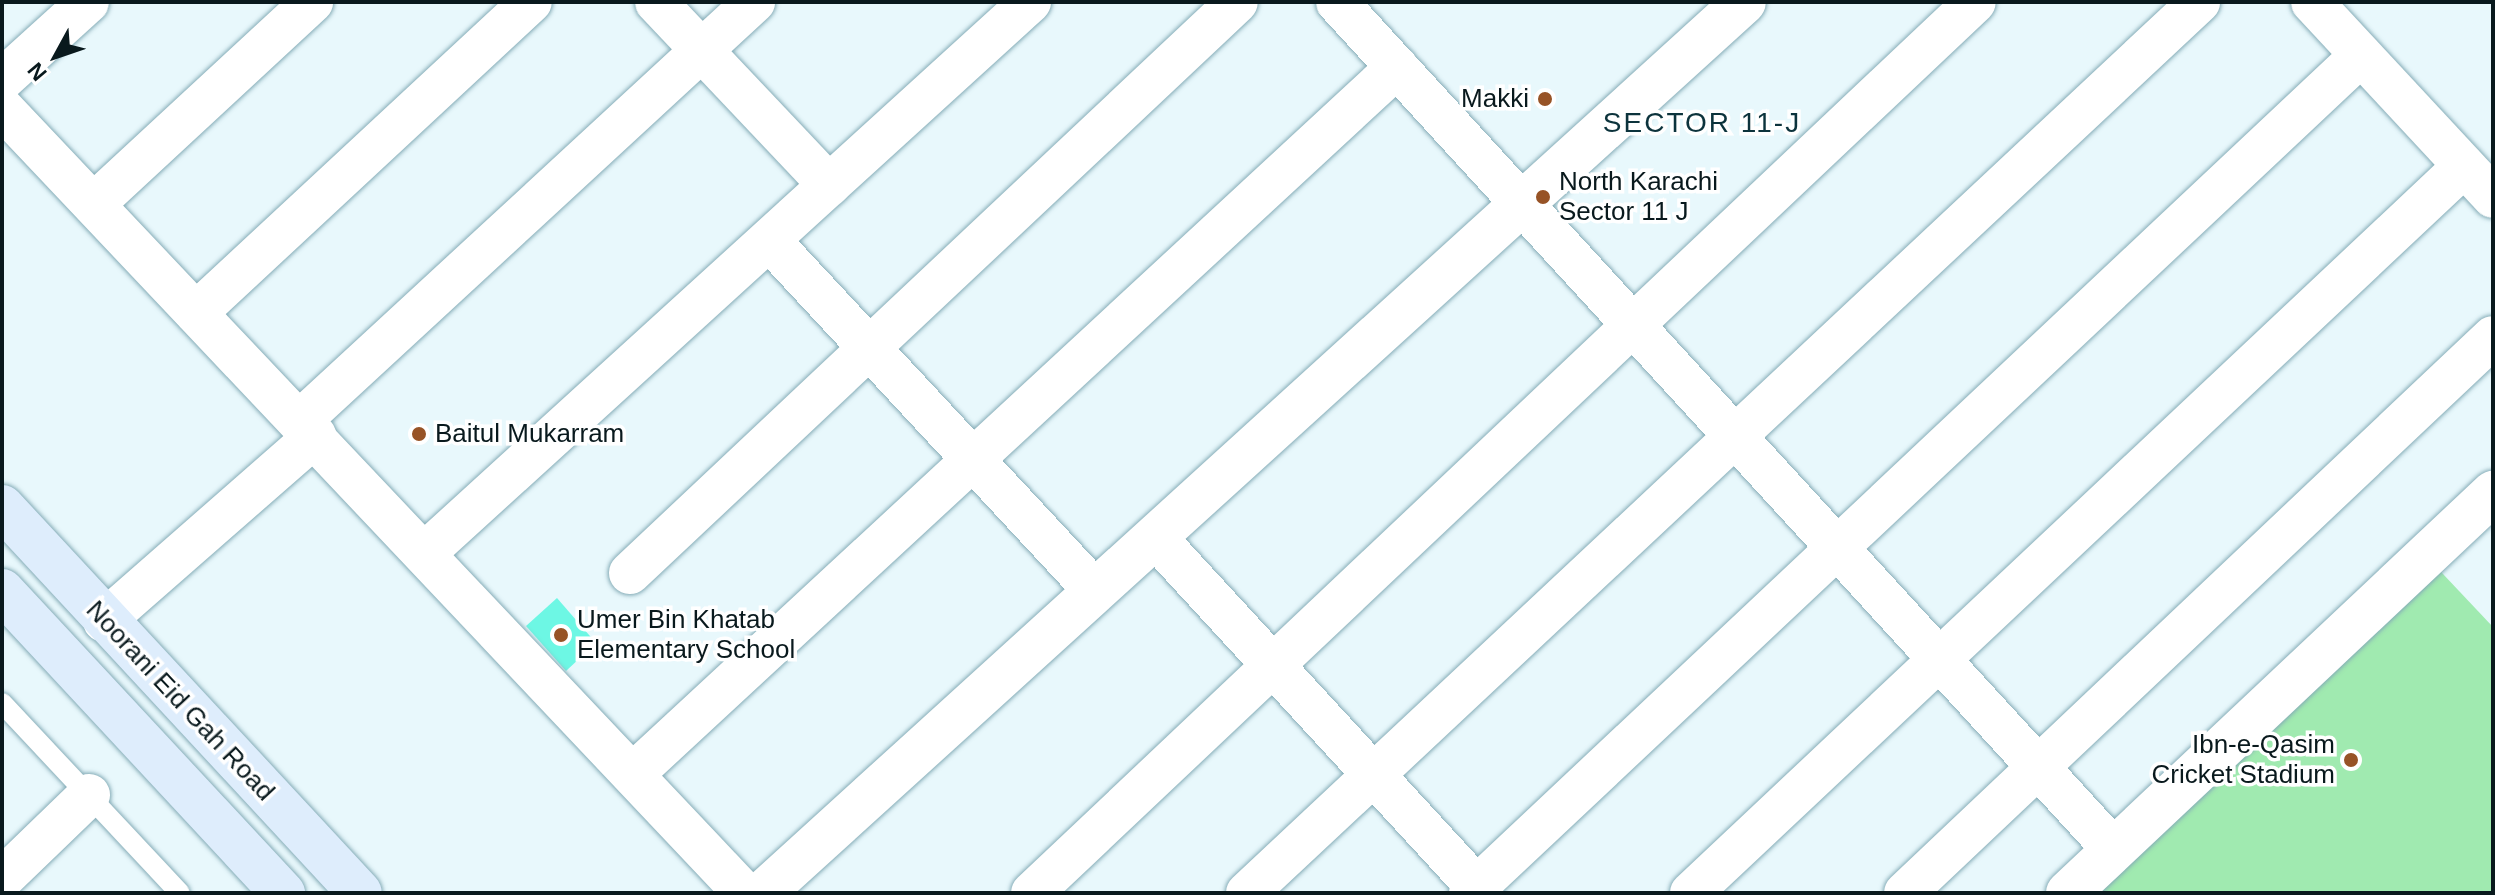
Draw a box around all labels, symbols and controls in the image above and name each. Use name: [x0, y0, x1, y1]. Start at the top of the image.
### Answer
north arrow: [16, 16, 96, 96]
text: N: [23, 58, 52, 86]
place label: Makki: [1461, 83, 1529, 115]
marker: Makki: [1536, 90, 1554, 108]
district label: SECTOR 11-J: [1603, 106, 1801, 140]
place label: North Karachi Sector 11 J: [1559, 166, 1718, 228]
marker: North Karachi Sector 11 J: [1534, 188, 1552, 206]
place label: Baitul Mukarram: [435, 418, 624, 450]
marker: Baitul Mukarram: [410, 425, 428, 443]
street label: Noorani Eid Gah Road: [79, 595, 281, 807]
place label: Umer Bin Khatab Elementary School: [577, 604, 795, 666]
marker: Umer Bin Khatab Elementary School: [552, 626, 570, 644]
place label: Ibn-e-Qasim Cricket Stadium: [2152, 729, 2335, 790]
marker: Ibn-e-Qasim Cricket Stadium: [2342, 751, 2360, 769]

